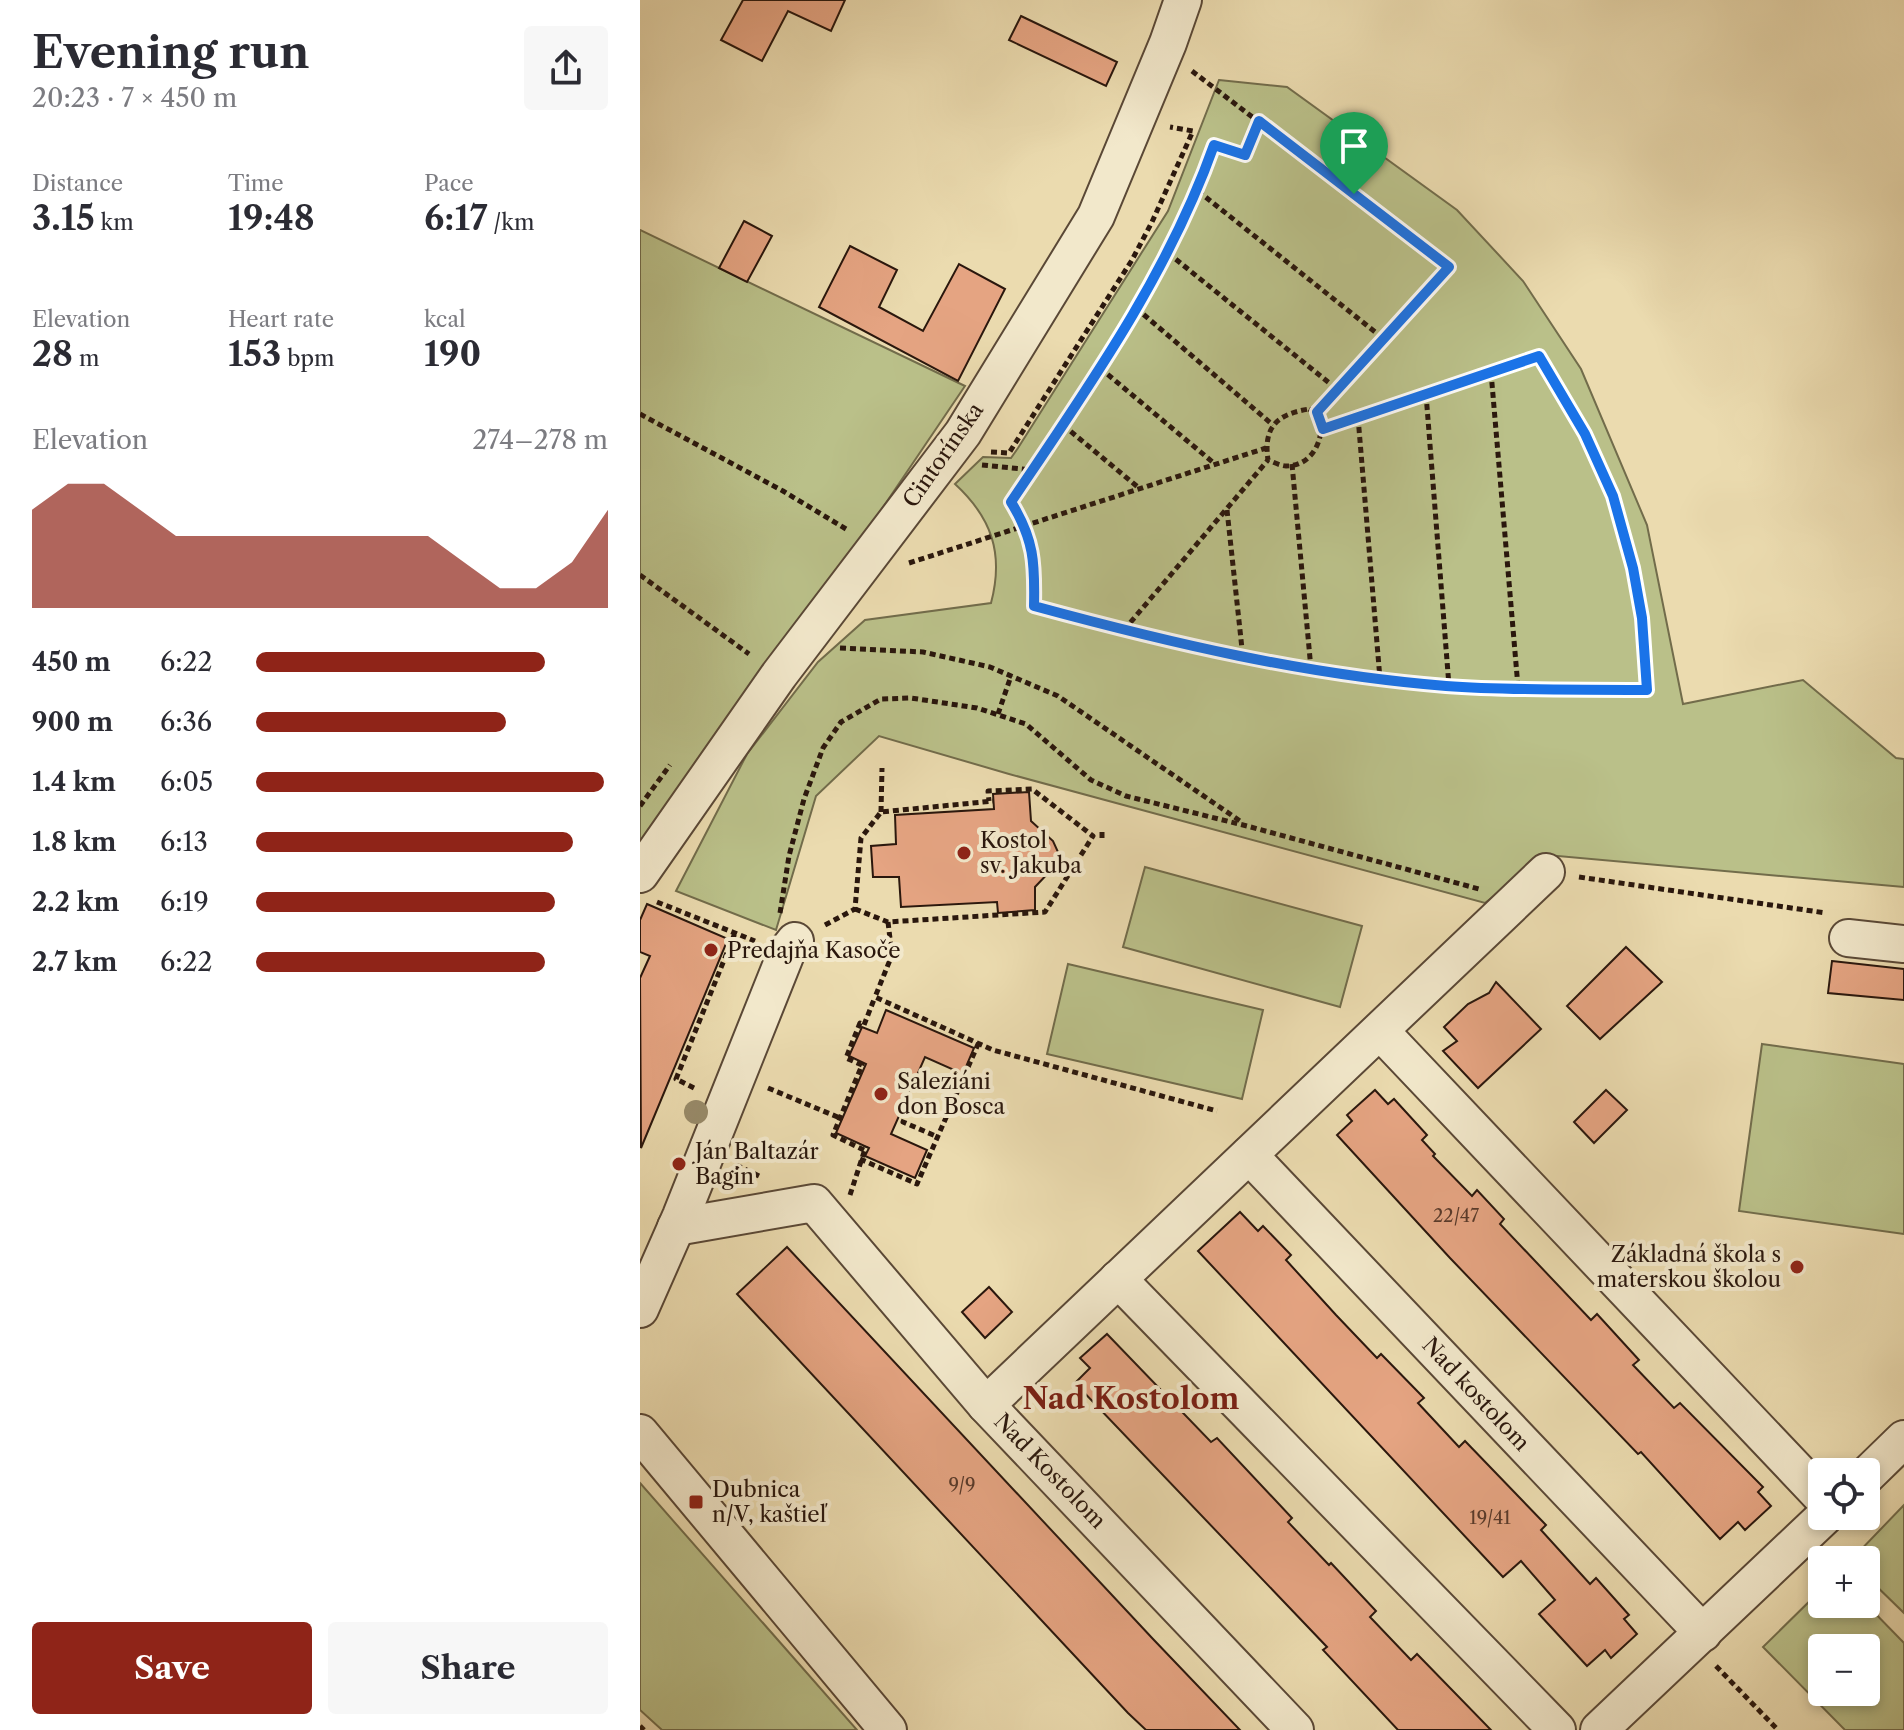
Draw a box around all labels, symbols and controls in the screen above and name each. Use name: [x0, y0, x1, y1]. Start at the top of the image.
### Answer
text: Evening run: [32, 25, 309, 79]
button: share: [524, 26, 608, 110]
text: 20:23 · 7 × 450 m: [32, 82, 237, 114]
pin: [1320, 112, 1388, 194]
icon: arrive: [1332, 124, 1376, 168]
text: Distance: [32, 170, 123, 197]
text: Time: [228, 170, 284, 197]
text: Pace: [424, 170, 474, 197]
text: 3.15: [32, 197, 95, 239]
text: 19:48: [228, 197, 315, 239]
text: 6:17: [424, 197, 487, 239]
text: km: [95, 209, 134, 236]
text: /km: [487, 209, 534, 236]
text: Elevation: [32, 306, 130, 333]
text: Heart rate: [228, 306, 334, 333]
text: kcal: [424, 306, 466, 333]
text: 28: [32, 333, 73, 375]
text: 153: [228, 333, 281, 375]
text: 190: [424, 333, 481, 375]
text: m: [73, 345, 99, 372]
text: bpm: [281, 345, 334, 372]
street label: Cintorínska: [897, 397, 989, 513]
text: Elevation: [32, 424, 148, 456]
text: 274–278 m: [472, 424, 608, 456]
text: 450 m: [32, 646, 111, 678]
text: 6:22: [160, 646, 212, 678]
text: 900 m: [32, 706, 113, 738]
text: 6:36: [160, 706, 212, 738]
text: 1.4 km: [32, 766, 116, 798]
text: 6:05: [160, 766, 213, 798]
text: 1.8 km: [32, 826, 116, 858]
text: 6:13: [160, 826, 208, 858]
place label: Kostol sv. Jakuba: [980, 827, 1082, 879]
marker: Kostol sv. Jakuba: [955, 844, 973, 862]
text: 2.2 km: [32, 886, 119, 918]
text: 6:19: [160, 886, 209, 918]
place label: Predajňa Kasoče: [727, 937, 901, 964]
marker: Predajňa Kasoče: [702, 941, 720, 959]
text: 2.7 km: [32, 946, 117, 978]
text: 6:22: [160, 946, 212, 978]
place label: Saleziáni don Bosca: [897, 1068, 1006, 1120]
marker: Saleziáni don Bosca: [872, 1085, 890, 1103]
place label: Ján Baltazár Bagin: [692, 1138, 819, 1190]
marker: Ján Baltazár Bagin: [670, 1155, 688, 1173]
house number: 22/47: [1433, 1205, 1479, 1227]
place label: Základná škola s materskou školou: [1597, 1241, 1781, 1293]
marker: Základná škola s materskou školou: [1788, 1258, 1806, 1276]
street label: Nad kostolom: [1417, 1332, 1536, 1457]
district label: Nad Kostolom: [1023, 1380, 1240, 1417]
street label: Nad Kostolom: [988, 1408, 1112, 1535]
map controls: [1808, 1458, 1880, 1706]
button: locate: [1808, 1458, 1880, 1530]
house number: 9/9: [948, 1474, 976, 1496]
place label: Dubnica n/V, kaštieľ: [712, 1476, 828, 1528]
marker: Dubnica n/V, kaštieľ: [687, 1493, 705, 1511]
house number: 19/41: [1469, 1507, 1511, 1529]
button: +: [1808, 1546, 1880, 1618]
button: Save: [32, 1622, 312, 1714]
button: Share: [328, 1622, 608, 1714]
button: −: [1808, 1634, 1880, 1706]

